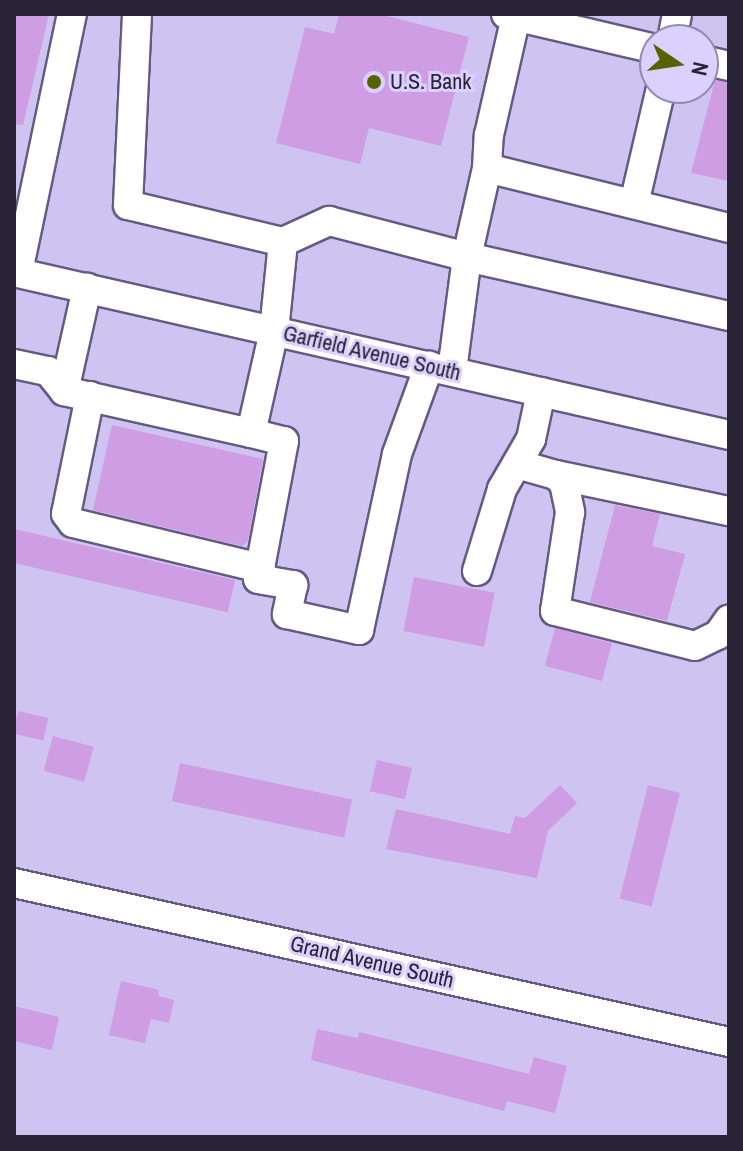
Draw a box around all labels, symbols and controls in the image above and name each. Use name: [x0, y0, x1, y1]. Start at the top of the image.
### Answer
north arrow: [639, 24, 719, 104]
text: N: [684, 59, 717, 79]
place label: U.S. Bank: [390, 69, 471, 95]
marker: U.S. Bank: [365, 73, 383, 91]
street label: Garfield Avenue South: [280, 320, 464, 386]
street label: Grand Avenue South: [287, 930, 457, 994]

